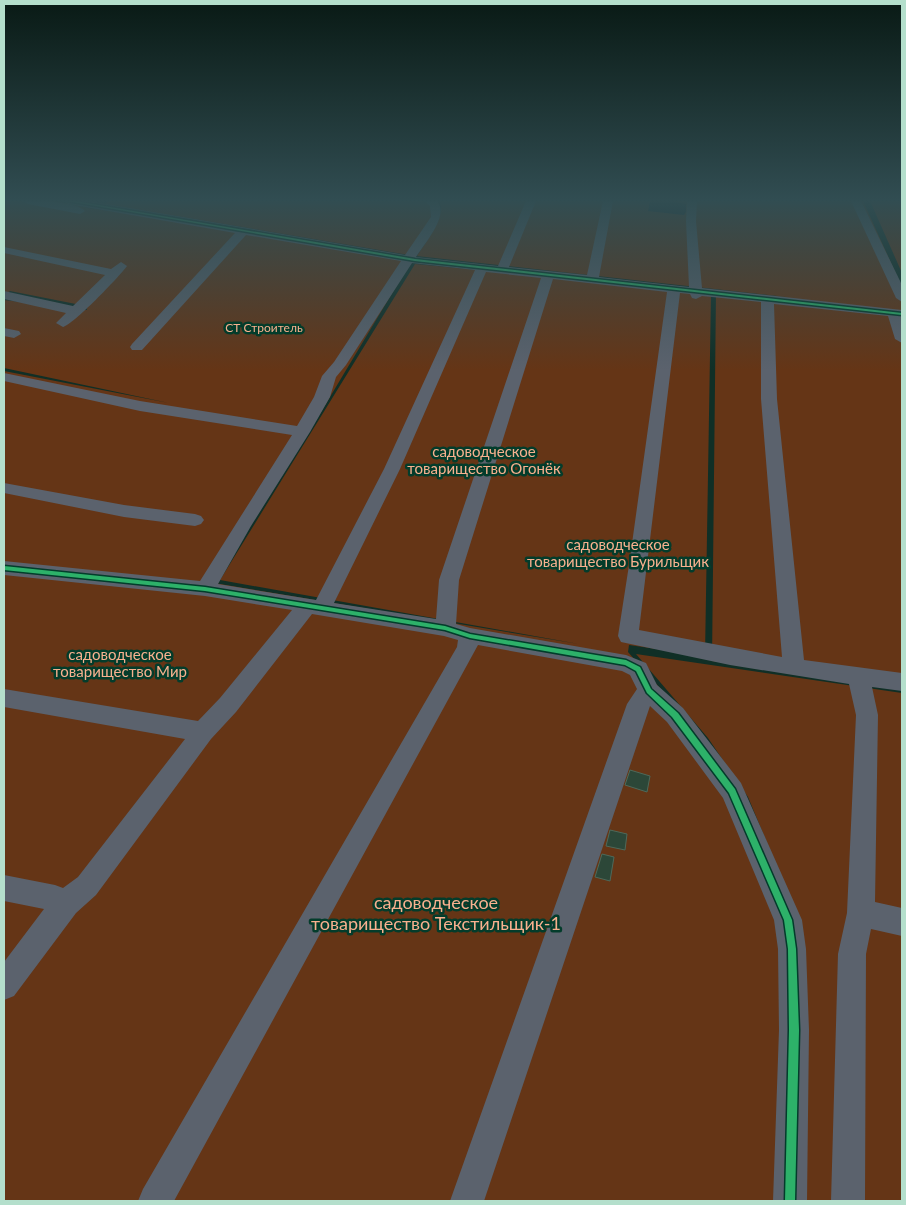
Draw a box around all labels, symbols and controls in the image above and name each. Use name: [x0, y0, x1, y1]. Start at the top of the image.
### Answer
park label: СТ Строитель: [225, 320, 303, 335]
park label: садоводческое товарищество Огонёк: [407, 442, 561, 477]
park label: садоводческое товарищество Бурильщик: [527, 535, 709, 570]
park label: садоводческое товарищество Мир: [53, 645, 187, 680]
park label: садоводческое товарищество Текстильщик-1: [311, 891, 561, 934]

